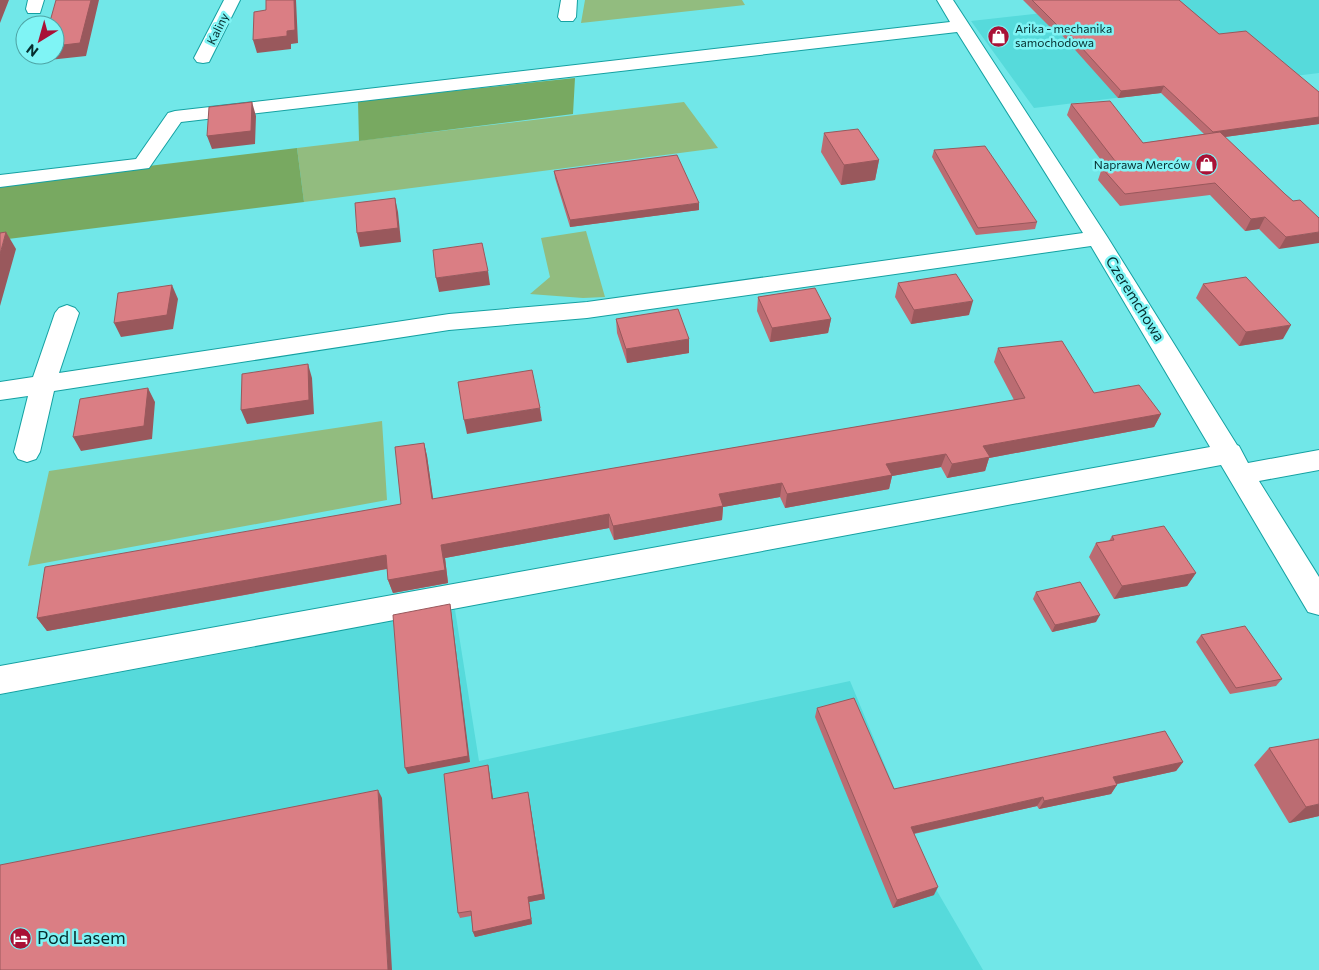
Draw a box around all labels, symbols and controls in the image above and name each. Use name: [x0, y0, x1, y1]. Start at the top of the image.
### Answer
street label: Kaliny: [203, 10, 231, 47]
north arrow: [15, 15, 65, 65]
place label: Arika - mechanika samochodowa: [1015, 21, 1112, 49]
shop icon: Arika - mechanika samochodowa: [987, 24, 1011, 48]
text: N: [23, 41, 41, 61]
shop icon: Naprawa Merców: [1194, 153, 1218, 177]
place label: Naprawa Merców: [1094, 157, 1190, 171]
street label: Czeremchowa: [1103, 253, 1169, 344]
hotel icon: Pod Lasem: [9, 926, 33, 950]
place label: Pod Lasem: [37, 926, 126, 948]

